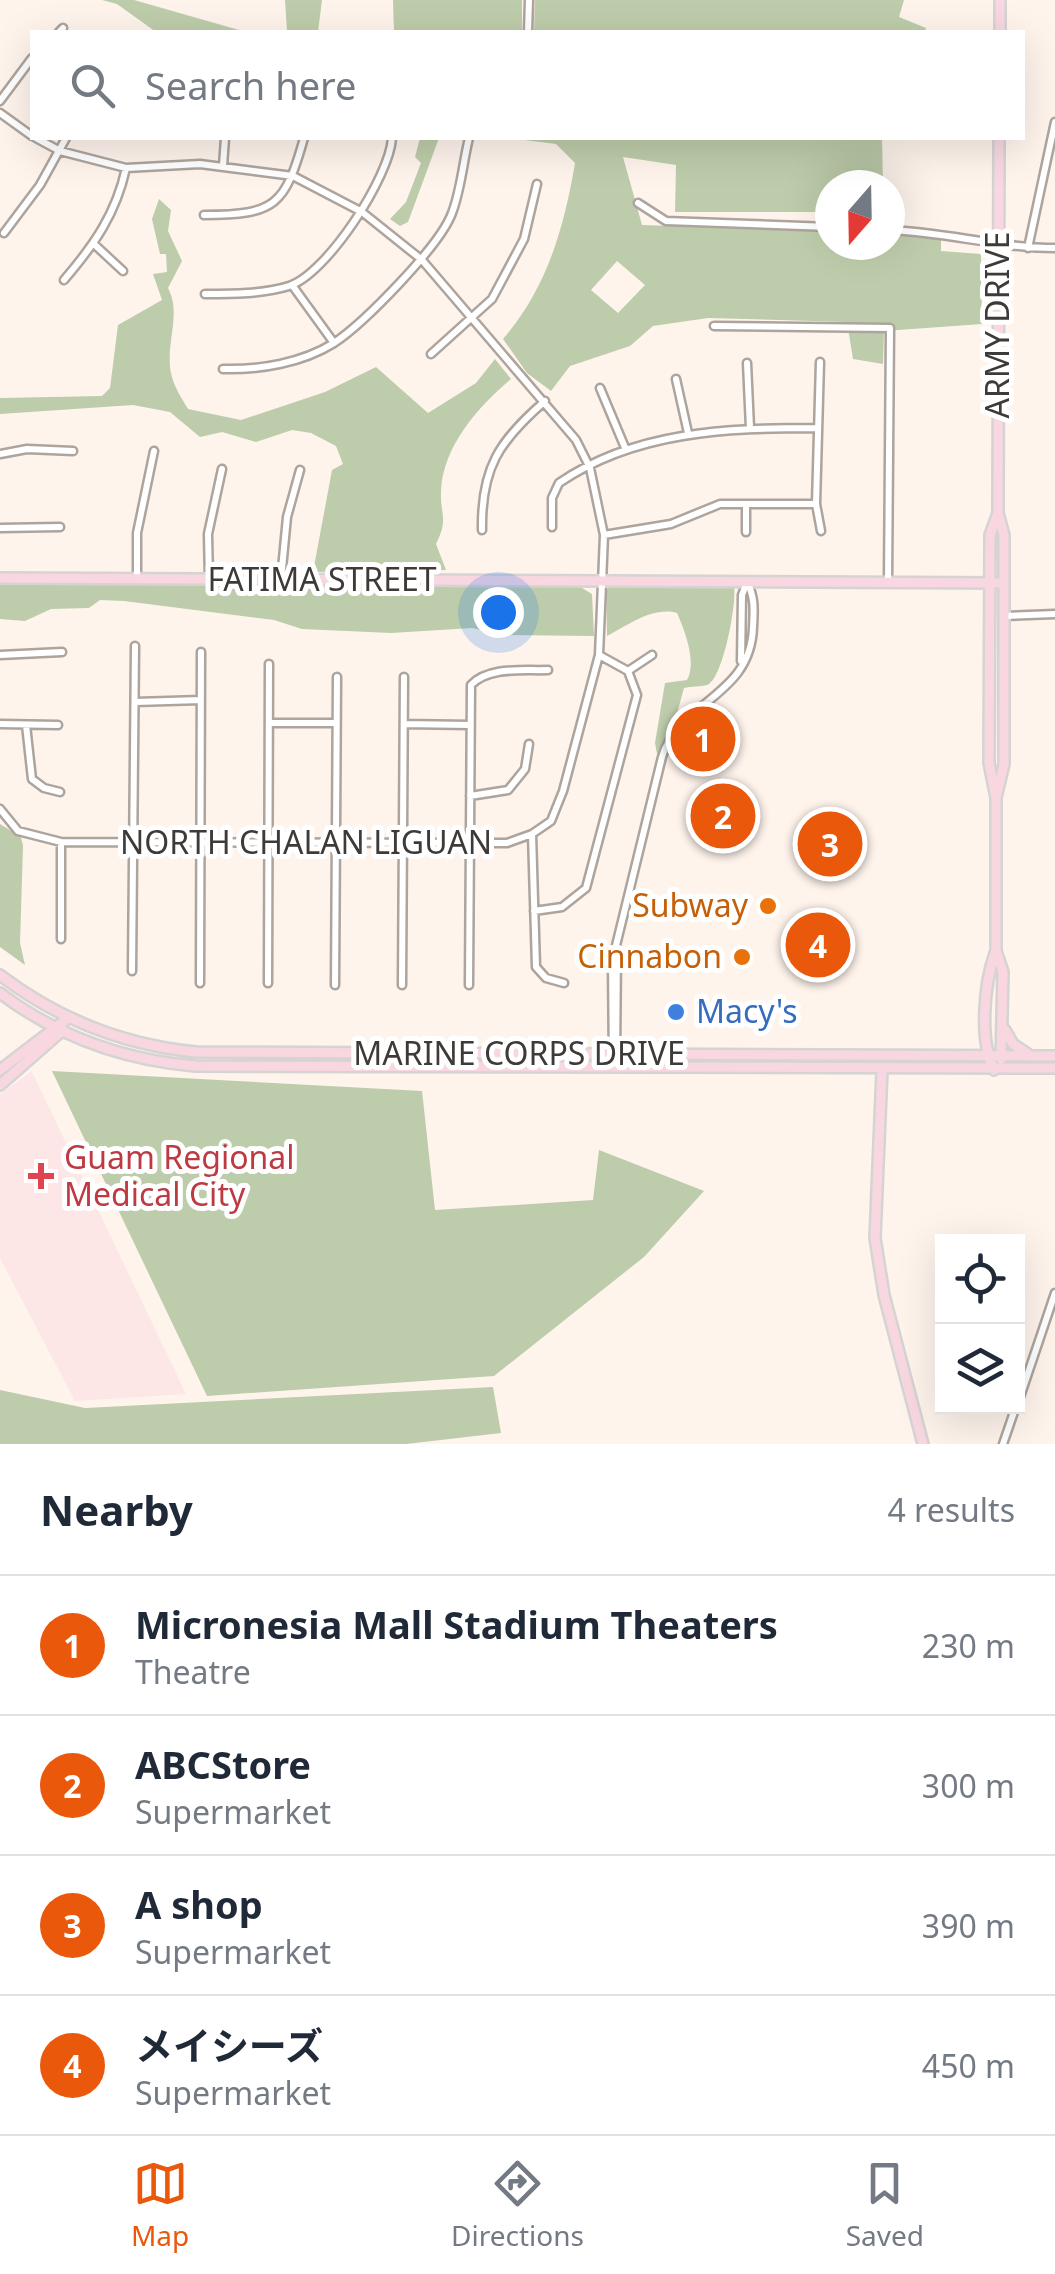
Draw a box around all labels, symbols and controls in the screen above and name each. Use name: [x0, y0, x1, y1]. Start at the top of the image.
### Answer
search box: [30, 30, 1025, 140]
icon: search: [65, 58, 120, 113]
text: Search here: [145, 59, 356, 111]
north arrow: [815, 170, 905, 260]
street label: ARMY DRIVE: [975, 232, 1018, 418]
street label: FATIMA STREET: [207, 557, 437, 600]
your location: [473, 587, 524, 638]
pin: 1: [670, 702, 736, 776]
pin: 2: [690, 778, 756, 854]
pin: 3: [798, 806, 862, 882]
street label: NORTH CHALAN LIGUAN: [120, 820, 492, 863]
place label: Subway: [632, 883, 749, 926]
marker: Subway: [757, 895, 779, 917]
pin: 4: [786, 908, 850, 982]
place label: Cinnabon: [577, 934, 722, 977]
marker: Cinnabon: [731, 946, 753, 968]
place label: Macy's: [696, 989, 798, 1032]
marker: Macy's: [665, 1001, 687, 1023]
street label: MARINE CORPS DRIVE: [353, 1031, 685, 1074]
place label: Guam Regional Medical City: [64, 1135, 295, 1215]
marker: Guam Regional Medical City: [28, 1163, 54, 1189]
map controls: [935, 1234, 1025, 1414]
button: locate: [935, 1234, 1025, 1324]
button: layers: [935, 1324, 1025, 1414]
text: Nearby: [40, 1481, 193, 1538]
text: 4 results: [888, 1488, 1015, 1531]
text: Micronesia Mall Stadium Theaters: [135, 1598, 778, 1650]
text: 1: [63, 1624, 82, 1667]
text: 230 m: [922, 1624, 1015, 1667]
text: Theatre: [135, 1650, 251, 1693]
text: ABCStore: [135, 1738, 311, 1790]
text: 2: [63, 1764, 82, 1807]
text: 300 m: [922, 1764, 1015, 1807]
text: Supermarket: [135, 1790, 331, 1833]
text: A shop: [135, 1878, 263, 1930]
text: 3: [63, 1904, 82, 1947]
text: 390 m: [922, 1904, 1015, 1947]
text: Supermarket: [135, 1930, 331, 1973]
text: メイシーズ: [135, 2019, 323, 2071]
text: 4: [63, 2044, 82, 2087]
text: 450 m: [922, 2044, 1015, 2087]
text: Supermarket: [135, 2071, 331, 2114]
tab: Map: [131, 2156, 189, 2254]
tab: Directions: [451, 2156, 584, 2254]
tab: Saved: [846, 2156, 924, 2254]

